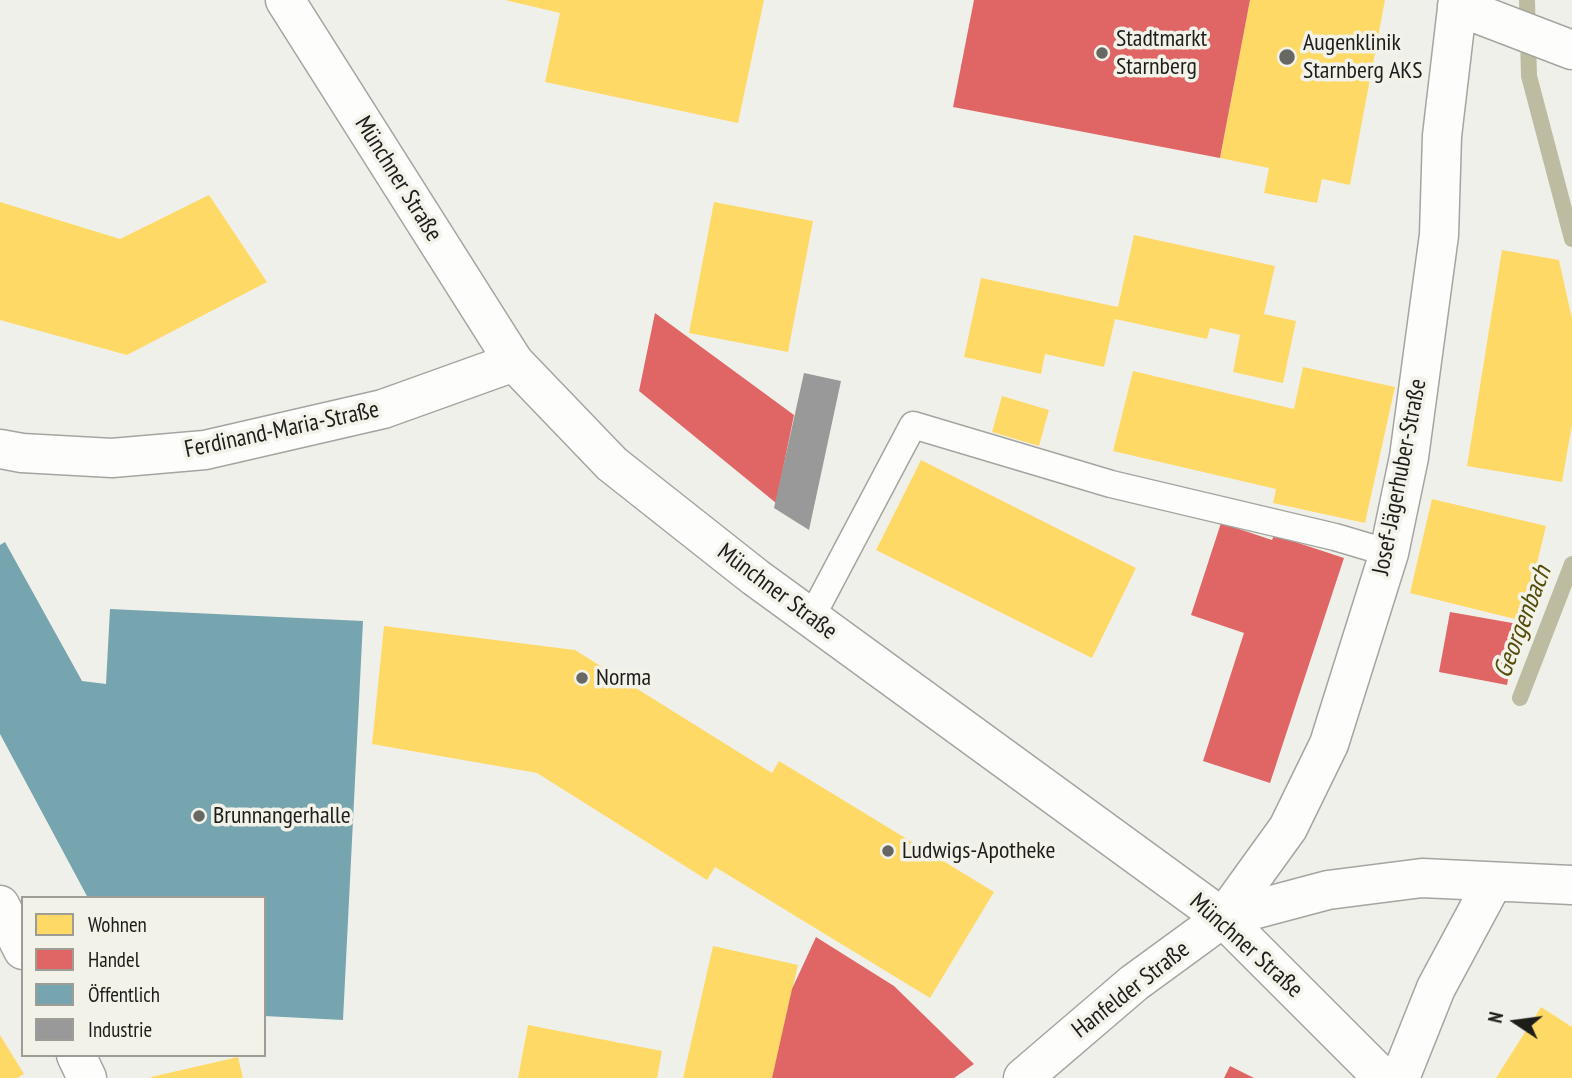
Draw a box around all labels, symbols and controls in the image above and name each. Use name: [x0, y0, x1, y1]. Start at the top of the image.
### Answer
place label: Stadtmarkt Starnberg: [1116, 25, 1207, 81]
place label: Augenklinik Starnberg AKS: [1303, 29, 1422, 85]
marker: Stadtmarkt Starnberg: [1094, 45, 1110, 61]
marker: Augenklinik Starnberg AKS: [1277, 47, 1297, 67]
street label: Münchner Straße: [348, 111, 448, 247]
street label: Josef-Jägerhuber-Straße: [1367, 377, 1433, 577]
street label: Ferdinand-Maria-Straße: [182, 395, 382, 465]
street label: Münchner Straße: [712, 538, 842, 646]
water label: Georgenbach: [1487, 562, 1559, 682]
place label: Norma: [596, 664, 651, 692]
marker: Norma: [574, 670, 590, 686]
place label: Brunnangerhalle: [213, 802, 351, 830]
marker: Brunnangerhalle: [191, 808, 207, 824]
place label: Ludwigs-Apotheke: [902, 837, 1055, 865]
marker: Ludwigs-Apotheke: [880, 843, 896, 859]
street label: Münchner Straße: [1184, 888, 1308, 1004]
legend: [21, 896, 266, 1057]
text: Wohnen: [88, 911, 147, 938]
street label: Hanfelder Straße: [1067, 935, 1195, 1045]
text: Handel: [88, 946, 140, 973]
text: Öffentlich: [88, 981, 160, 1008]
north arrow: [1481, 987, 1551, 1057]
text: N: [1483, 1010, 1508, 1025]
text: Industrie: [88, 1016, 152, 1043]

